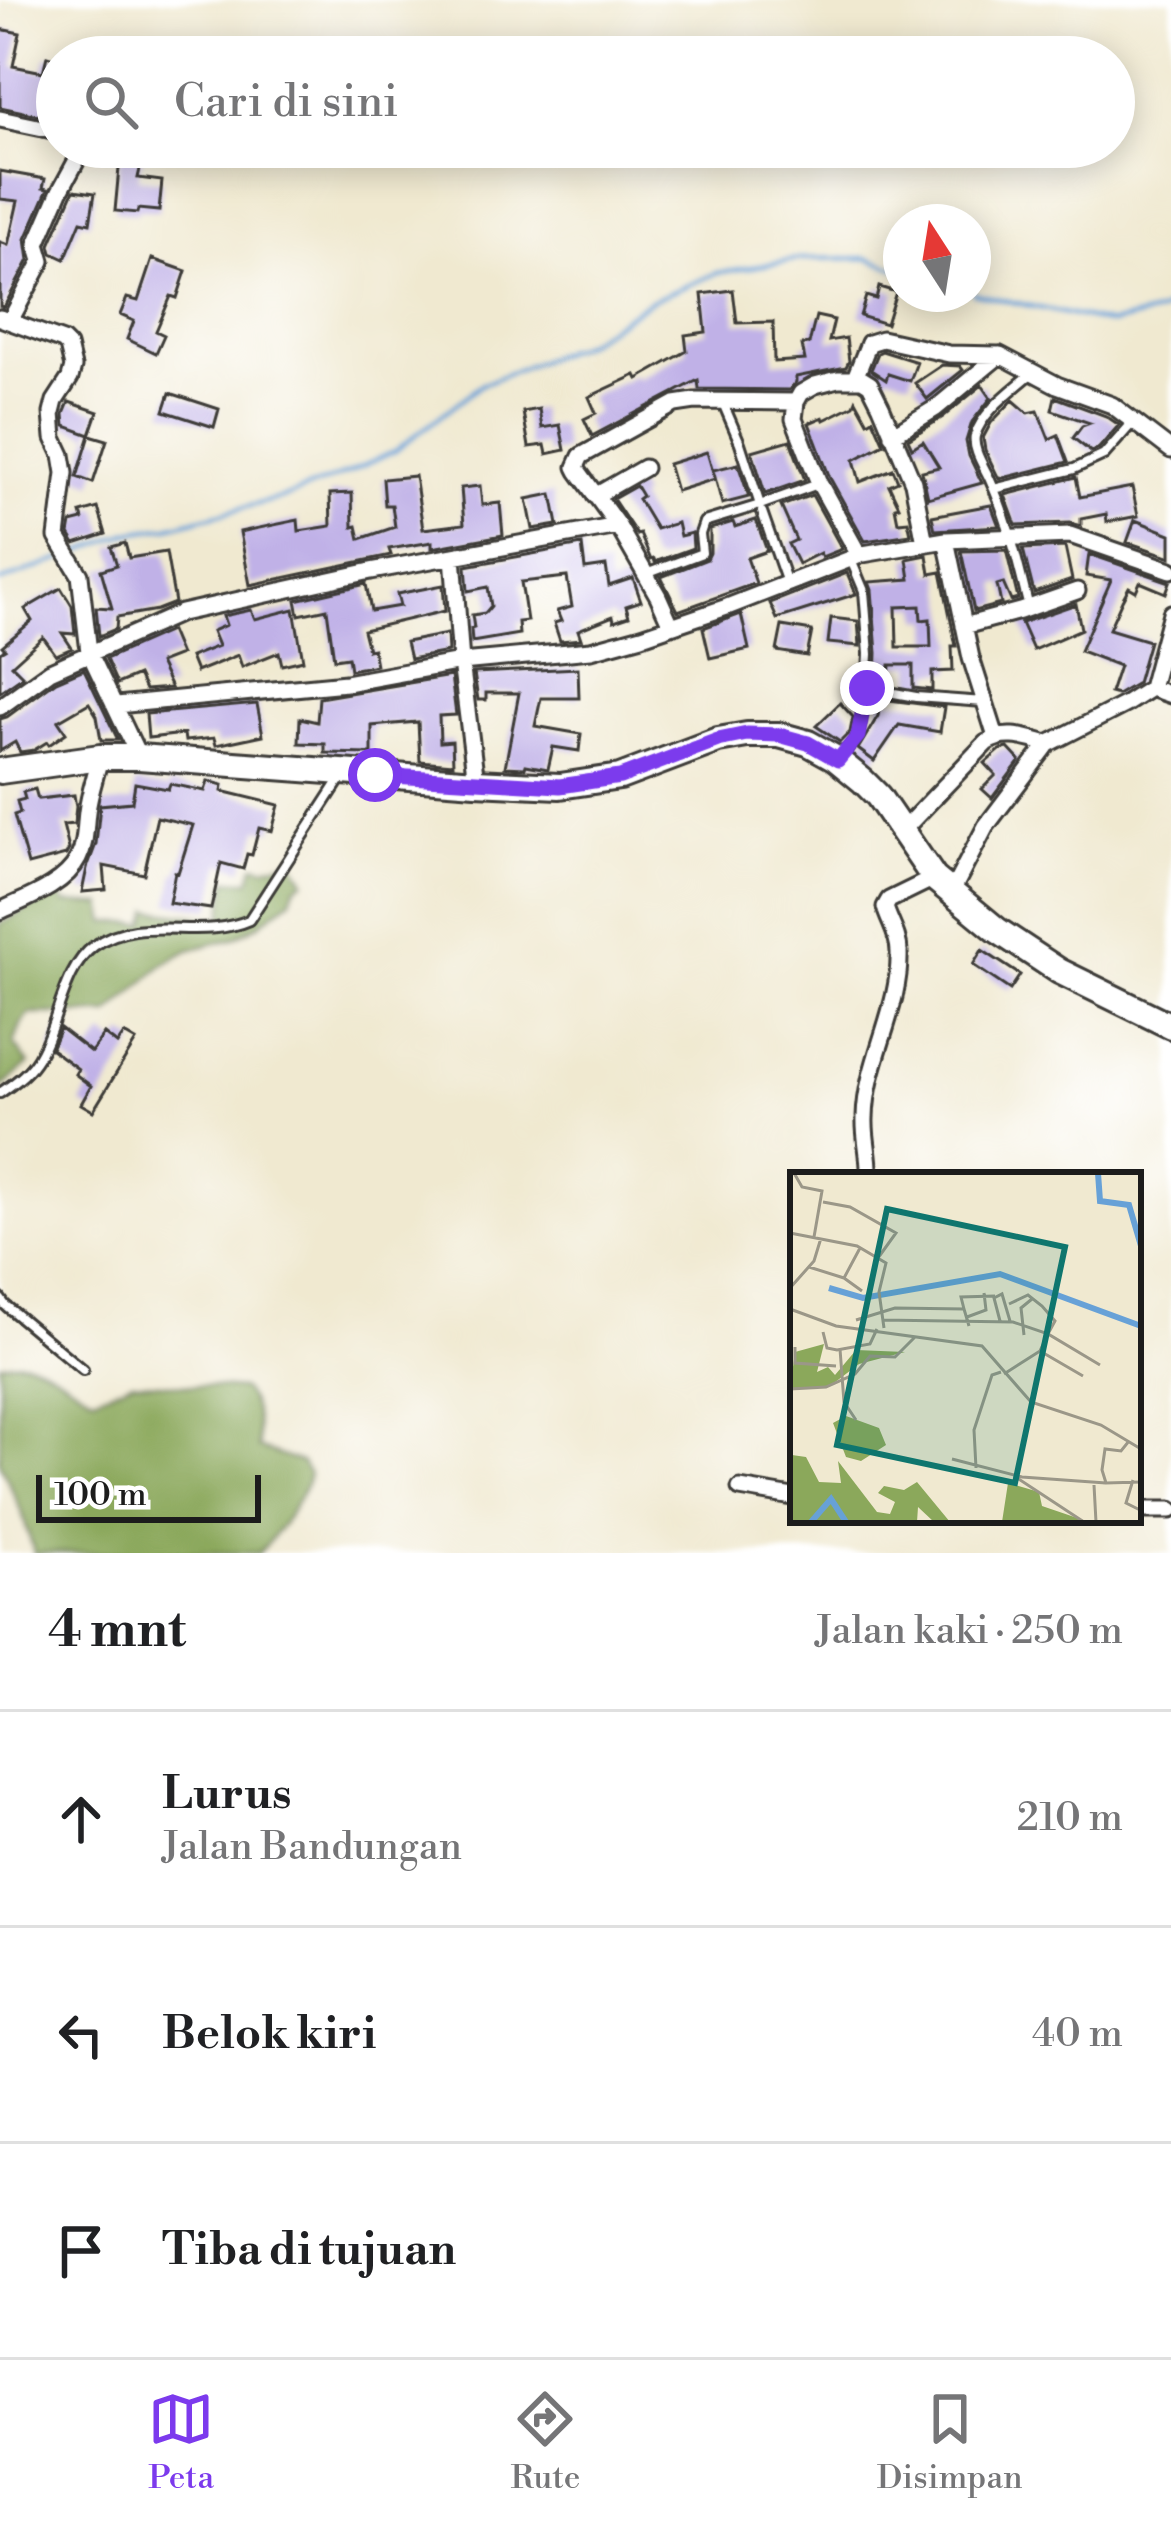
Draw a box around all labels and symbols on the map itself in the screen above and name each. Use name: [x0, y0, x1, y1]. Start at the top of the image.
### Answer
north arrow: [883, 204, 991, 312]
route end: [840, 661, 894, 715]
route start: [348, 748, 402, 802]
inset map: [790, 1172, 1141, 1523]
scale bar: [36, 1469, 261, 1522]

